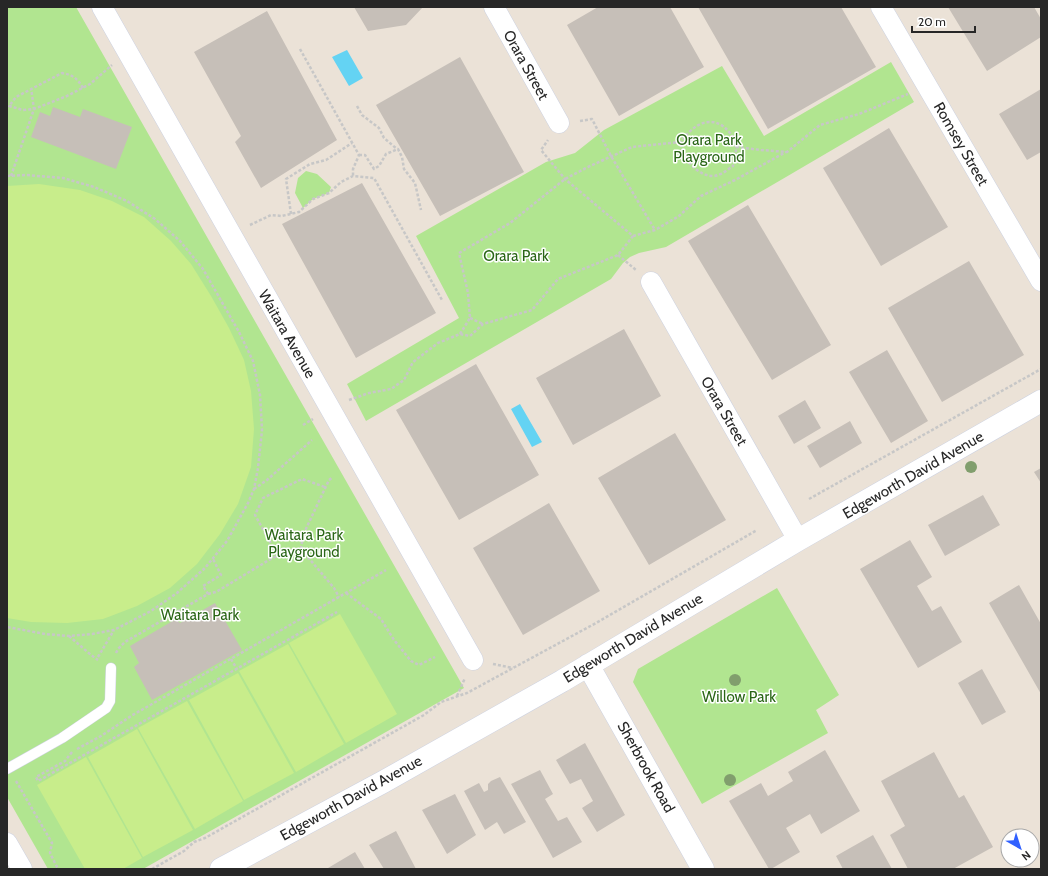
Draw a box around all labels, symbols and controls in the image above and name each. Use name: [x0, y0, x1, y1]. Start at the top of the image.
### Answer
scale bar: [912, 8, 975, 34]
text: 20 m: [918, 14, 946, 29]
street label: Orara Street: [499, 27, 553, 103]
street label: Romsey Street: [930, 99, 992, 189]
park label: Orara Park Playground: [673, 131, 745, 166]
park label: Orara Park: [483, 247, 549, 265]
street label: Waitara Avenue: [254, 287, 320, 382]
street label: Orara Street: [697, 373, 751, 449]
street label: Edgeworth David Avenue: [839, 427, 987, 523]
park label: Waitara Park Playground: [265, 526, 344, 561]
street label: Edgeworth David Avenue: [560, 589, 706, 687]
park label: Waitara Park: [161, 606, 240, 624]
park label: Willow Park: [702, 688, 776, 706]
street label: Sherbrook Road: [614, 718, 678, 816]
street label: Edgeworth David Avenue: [277, 751, 425, 845]
north arrow: [1000, 828, 1040, 868]
text: N: [1019, 848, 1034, 864]

